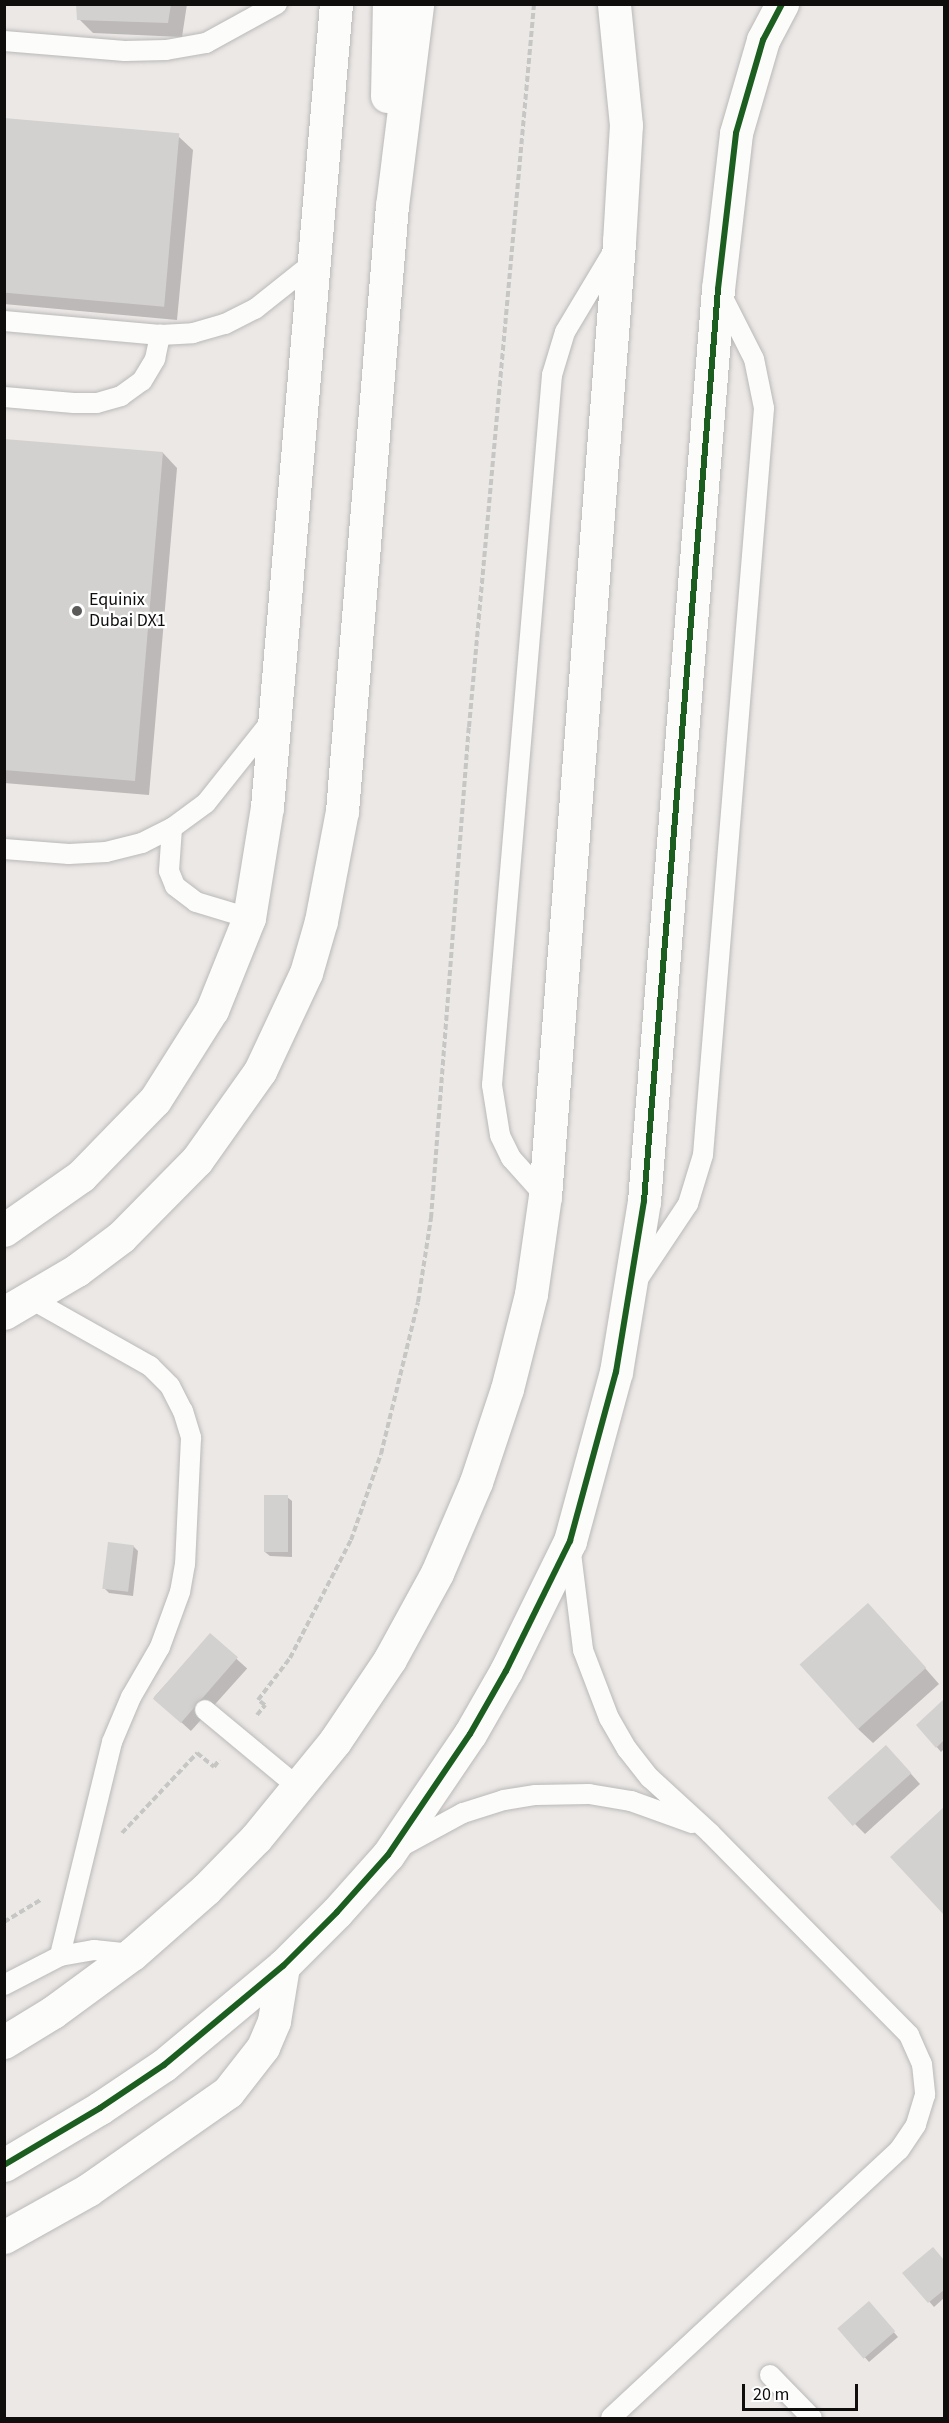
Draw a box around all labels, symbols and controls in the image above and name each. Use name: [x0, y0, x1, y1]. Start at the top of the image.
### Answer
place label: Equinix Dubai DX1: [89, 590, 166, 632]
marker: Equinix Dubai DX1: [70, 604, 84, 618]
scale bar: [745, 2372, 860, 2410]
text: 20 m: [753, 2382, 789, 2407]

